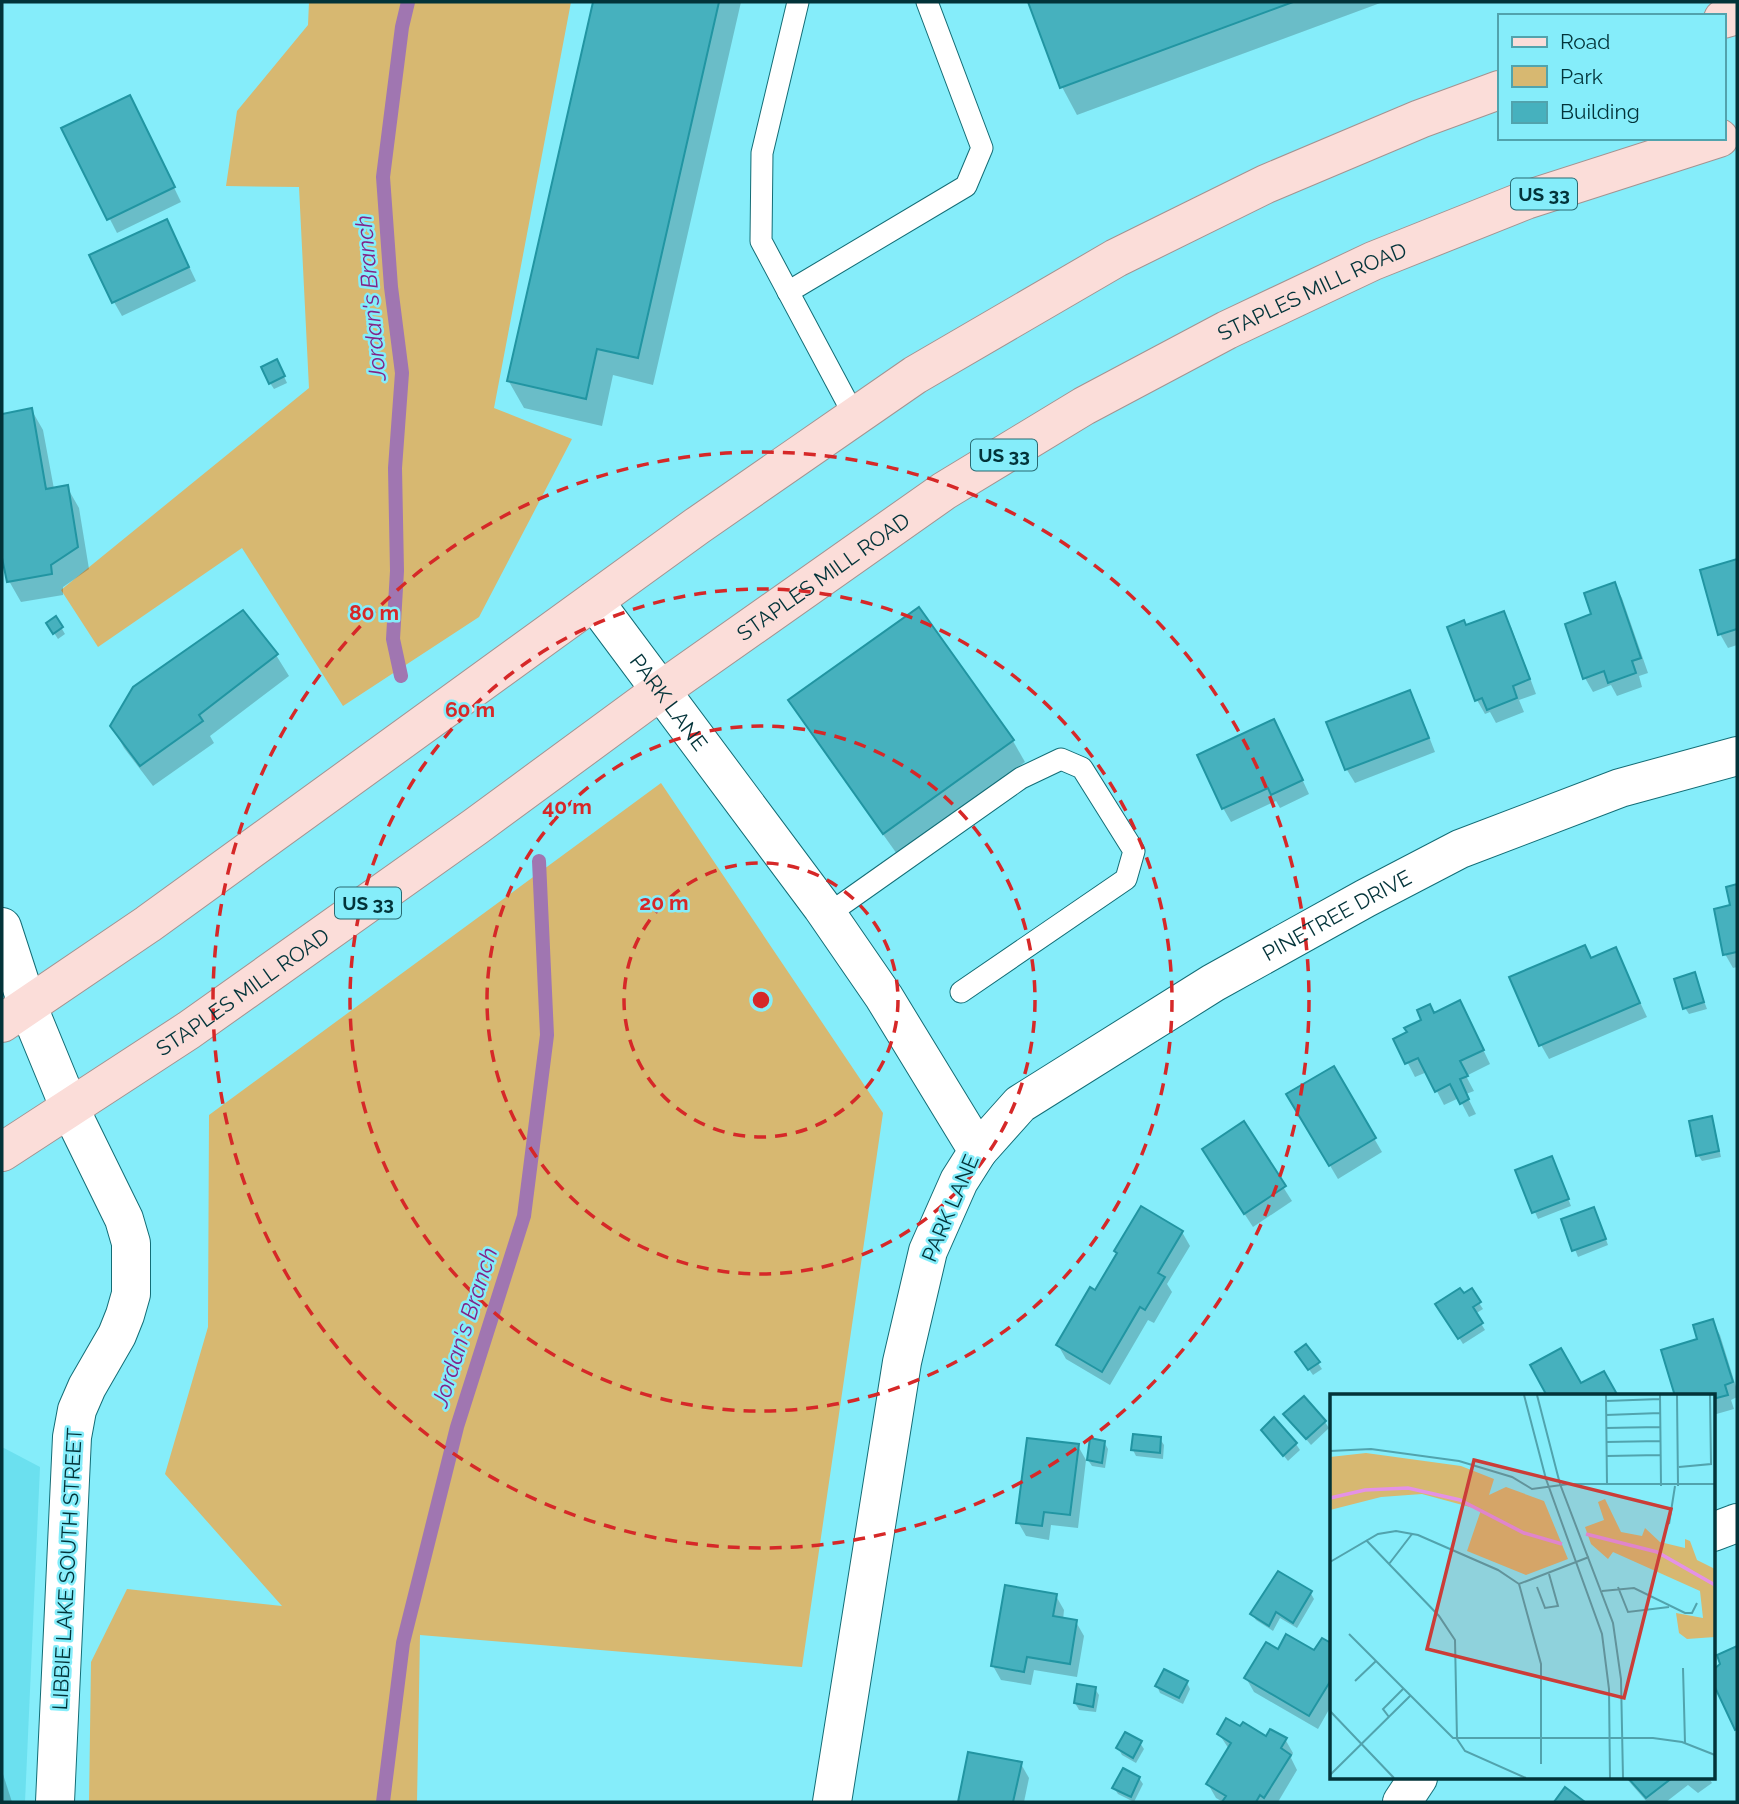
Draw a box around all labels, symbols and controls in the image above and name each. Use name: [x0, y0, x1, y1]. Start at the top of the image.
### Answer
legend: [1498, 14, 1725, 140]
text: Road: [1560, 29, 1610, 54]
text: Park: [1560, 64, 1603, 89]
text: Building: [1560, 99, 1640, 124]
road number: US 33: [1511, 178, 1577, 210]
water label: Jordan's Branch: [349, 214, 391, 383]
street label: STAPLES MILL ROAD: [1213, 237, 1410, 345]
road number: US 33: [971, 440, 1037, 470]
street label: STAPLES MILL ROAD: [732, 507, 914, 646]
text: 80 m: [349, 600, 399, 625]
street label: PARK LANE: [625, 649, 713, 755]
text: 60 m: [445, 697, 495, 722]
text: 40 m: [542, 794, 592, 819]
street label: PINETREE DRIVE: [1258, 864, 1415, 966]
road number: US 33: [335, 888, 401, 918]
text: 20 m: [639, 890, 689, 915]
street label: STAPLES MILL ROAD: [151, 922, 334, 1061]
centre of rings: [749, 988, 773, 1012]
street label: PARK LANE: [916, 1151, 984, 1265]
water label: Jordan's Branch: [425, 1244, 503, 1411]
inset map: [1330, 1394, 1714, 1780]
street label: LIBBIE LAKE SOUTH STREET: [47, 1427, 87, 1711]

